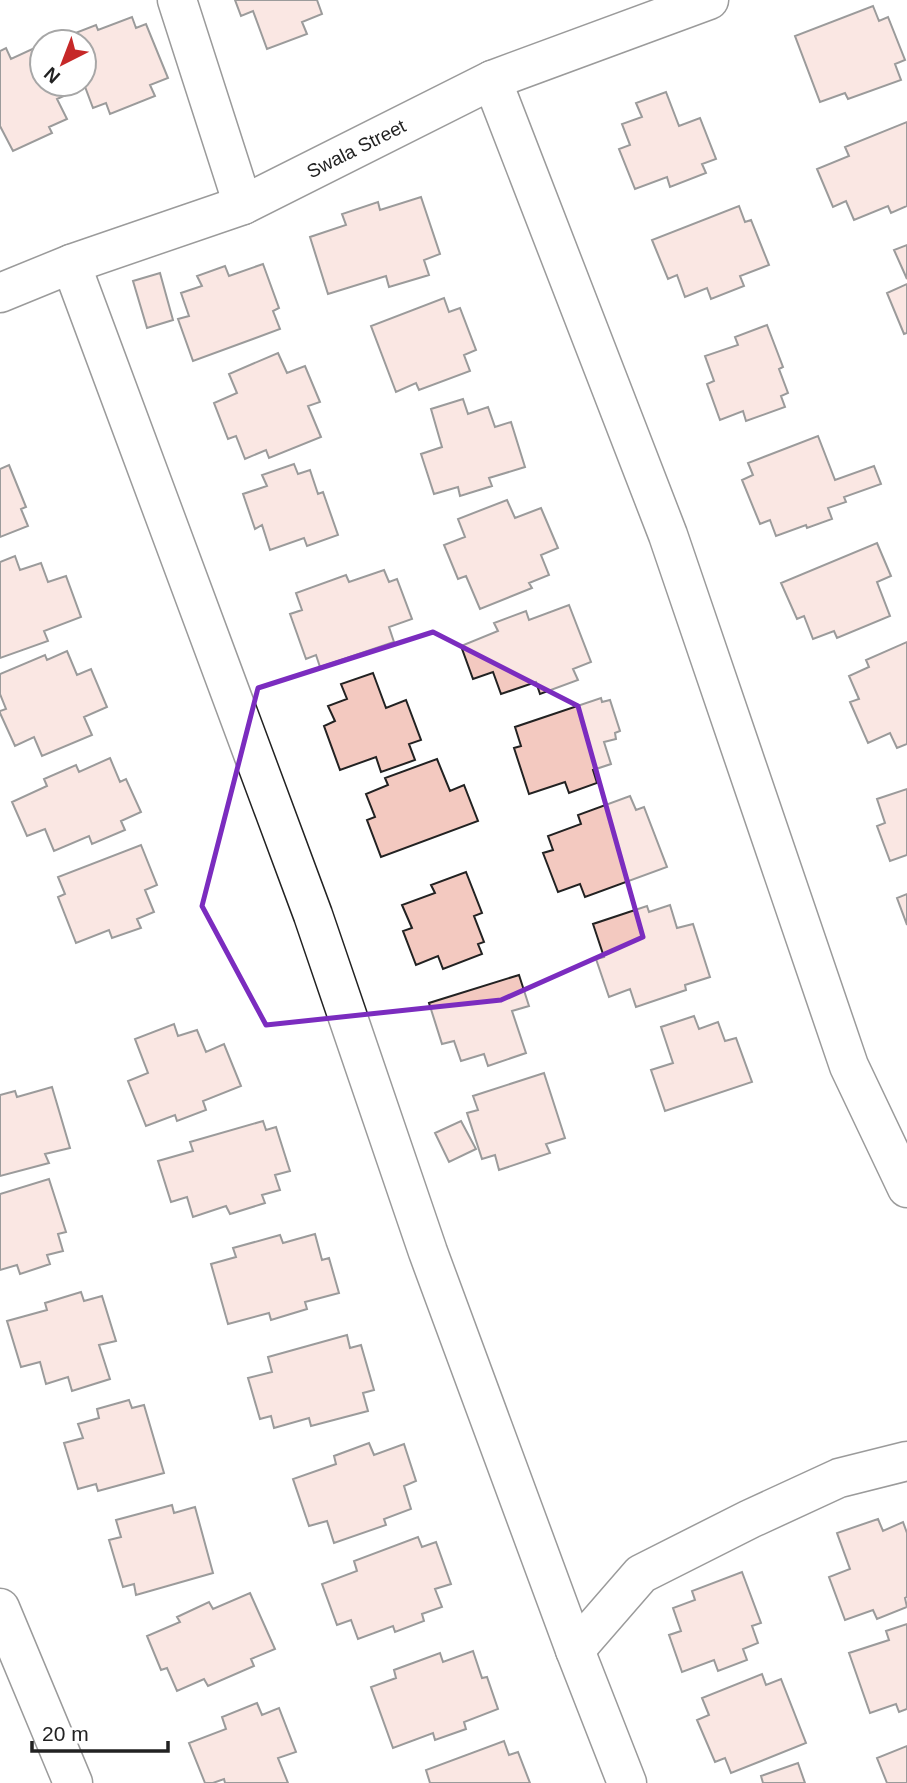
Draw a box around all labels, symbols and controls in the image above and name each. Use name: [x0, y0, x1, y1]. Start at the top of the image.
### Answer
north arrow: [28, 28, 98, 98]
text: N: [40, 63, 64, 88]
street label: Swala Street: [303, 115, 410, 182]
scale bar: [32, 1710, 168, 1754]
text: 20 m: [42, 1722, 89, 1745]

